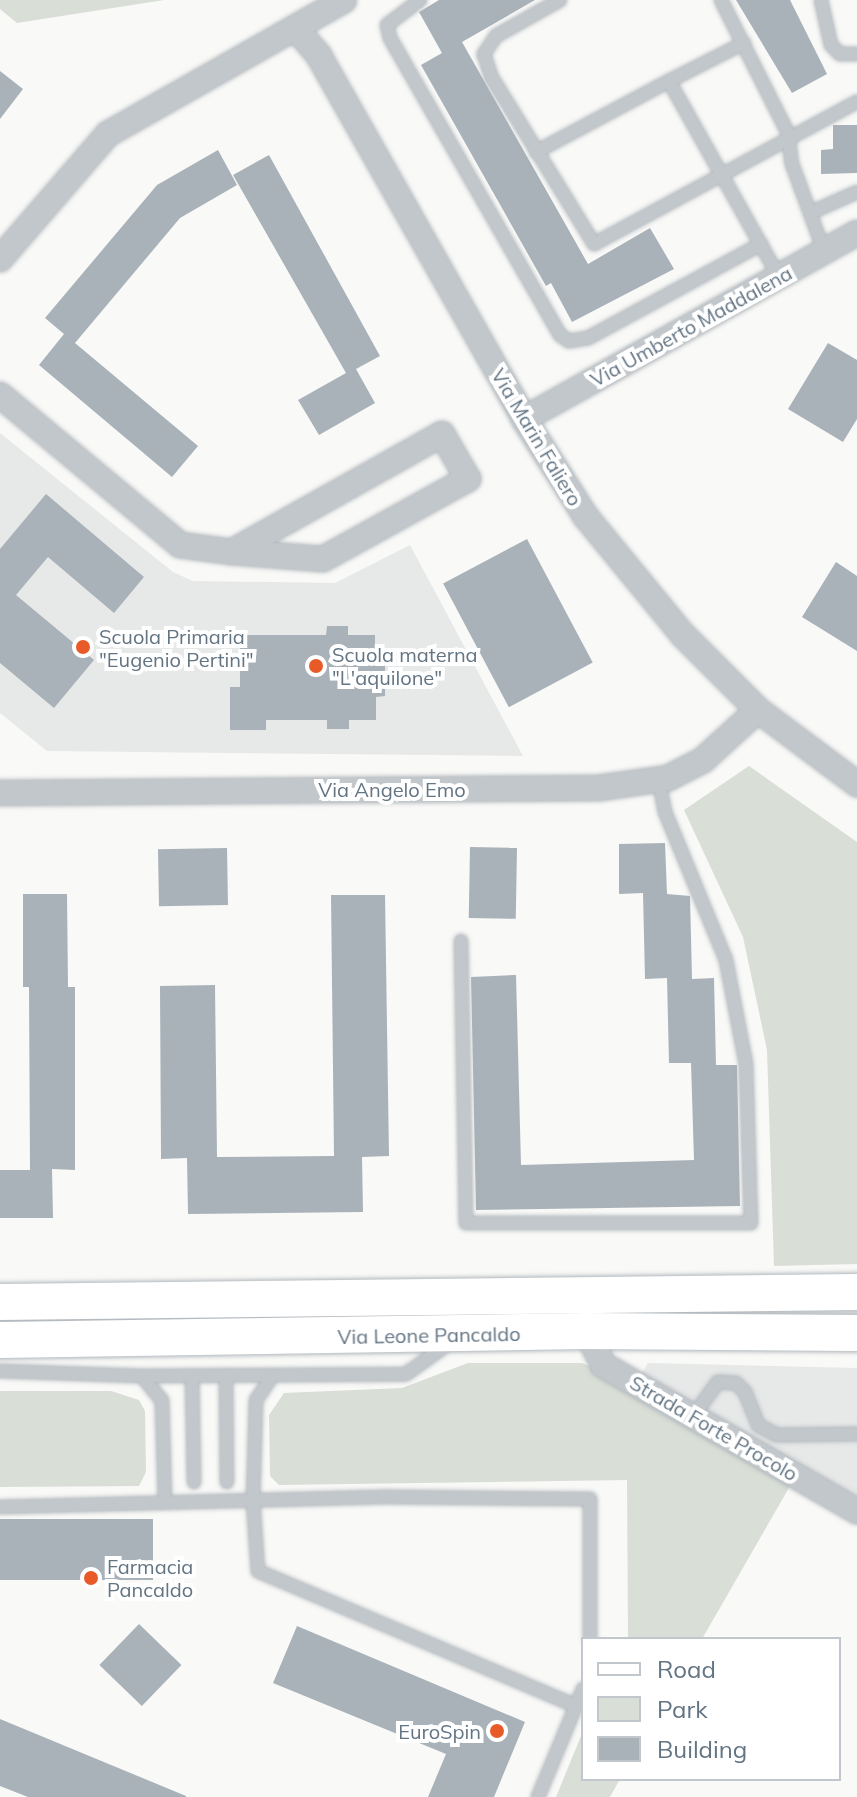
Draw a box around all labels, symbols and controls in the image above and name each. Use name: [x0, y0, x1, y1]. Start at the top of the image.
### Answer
street label: Via Umberto Maddalena: [586, 261, 796, 391]
street label: Via Marin Faliero: [487, 364, 587, 510]
place label: Scuola Primaria "Eugenio Pertini": [99, 624, 254, 671]
marker: Scuola Primaria "Eugenio Pertini": [74, 638, 92, 656]
place label: Scuola materna "L'aquilone": [332, 642, 478, 689]
marker: Scuola materna "L'aquilone": [307, 657, 325, 675]
street label: Via Angelo Emo: [318, 777, 466, 801]
street label: Via Leone Pancaldo: [337, 1321, 521, 1349]
street label: Strada Forte Procolo: [626, 1370, 802, 1486]
place label: Farmacia Pancaldo: [107, 1554, 193, 1601]
marker: Farmacia Pancaldo: [82, 1569, 100, 1587]
legend: [581, 1637, 841, 1781]
text: Road: [657, 1654, 716, 1684]
text: Park: [657, 1694, 708, 1724]
place label: EuroSpin: [398, 1719, 481, 1743]
marker: EuroSpin: [488, 1722, 506, 1740]
text: Building: [657, 1734, 747, 1764]

